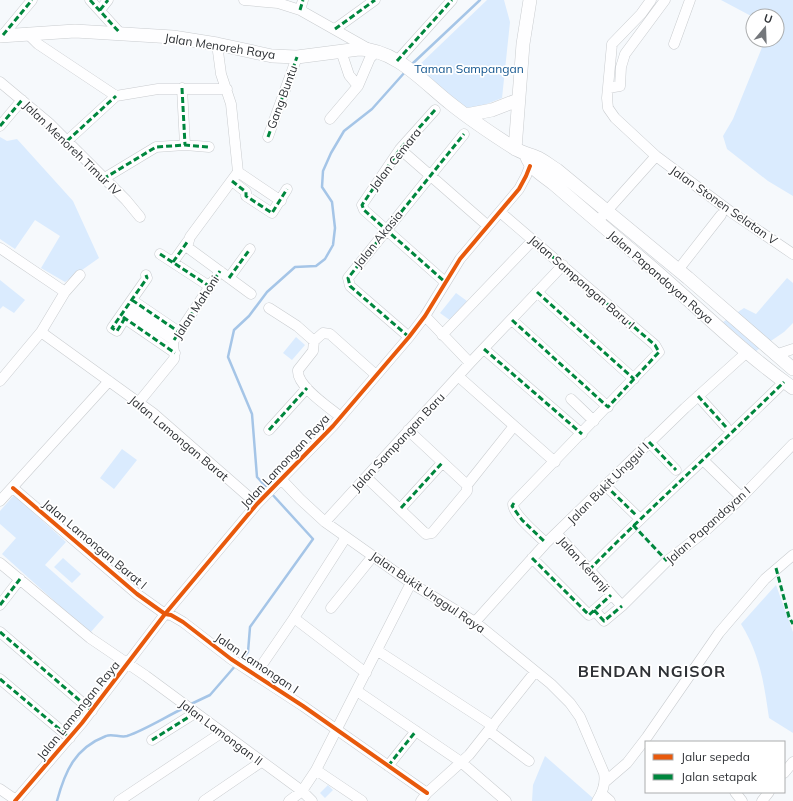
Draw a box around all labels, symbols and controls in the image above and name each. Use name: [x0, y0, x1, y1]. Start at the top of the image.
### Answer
north arrow: [745, 8, 785, 48]
text: U: [762, 11, 774, 26]
street label: Jalan Menoreh Raya: [164, 30, 276, 62]
park label: Taman Sampangan: [414, 61, 524, 76]
street label: Gang Buntu: [264, 63, 300, 131]
street label: Jalan Menoreh Timur IV: [20, 98, 124, 199]
street label: Jalan Cemara: [366, 125, 424, 193]
street label: Jalan Stonen Selatan V: [667, 162, 781, 248]
street label: Jalan Akasia: [350, 207, 406, 271]
street label: Jalan Papandayan Raya: [605, 227, 717, 327]
street label: Jalan Sampangan Baru I: [526, 232, 638, 332]
street label: Jalan Mahoni: [170, 272, 222, 342]
street label: Jalan Sampangan Baru: [348, 390, 448, 494]
street label: Jalan Lamongan Barat: [126, 392, 232, 484]
street label: Jalan Lamongan Raya: [238, 411, 332, 511]
street label: Jalan Bukit Unggul I: [564, 439, 652, 527]
street label: Jalan Papandayan I: [663, 483, 753, 567]
street label: Jalan Lamongan Barat I: [40, 496, 150, 592]
street label: Jalan Keranji: [555, 533, 613, 595]
street label: Jalan Bukit Unggul Raya: [368, 548, 488, 636]
street label: Jalan Lamongan I: [212, 630, 302, 696]
street label: Jalan Lamongan Raya: [33, 657, 123, 763]
district label: BENDAN NGISOR: [578, 661, 726, 681]
street label: Jalan Lamongan II: [176, 696, 266, 768]
legend: [645, 741, 785, 793]
text: Jalur sepeda: [681, 749, 750, 764]
text: Jalan setapak: [681, 769, 758, 784]

